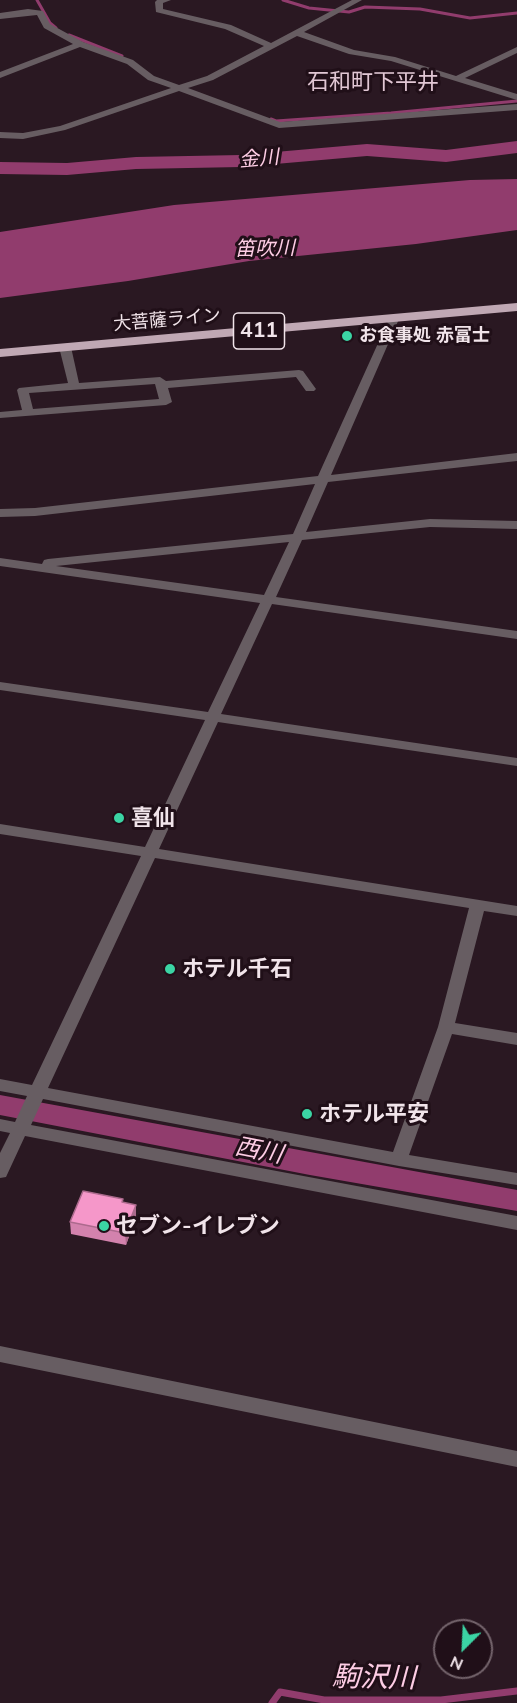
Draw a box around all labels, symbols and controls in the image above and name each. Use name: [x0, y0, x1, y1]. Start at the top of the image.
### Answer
district label: 石和町下平井: [307, 69, 439, 95]
water label: 金川: [238, 145, 280, 173]
water label: 笛吹川: [235, 236, 295, 262]
street label: 大菩薩ライン: [112, 305, 222, 335]
road number: 411: [234, 313, 284, 349]
place label: お食事処 赤富士: [359, 325, 490, 347]
marker: お食事処 赤富士: [340, 329, 354, 343]
place label: 喜仙: [131, 805, 175, 831]
marker: 喜仙: [112, 811, 126, 825]
place label: ホテル千石: [182, 956, 292, 982]
marker: ホテル千石: [163, 962, 177, 976]
place label: ホテル平安: [319, 1101, 429, 1127]
marker: ホテル平安: [300, 1107, 314, 1121]
water label: 西川: [233, 1132, 285, 1170]
place label: セブン-イレブン: [116, 1213, 280, 1239]
marker: セブン-イレブン: [97, 1219, 111, 1233]
north arrow: [433, 1619, 493, 1679]
text: N: [447, 1652, 466, 1675]
water label: 駒沢川: [332, 1660, 416, 1696]

